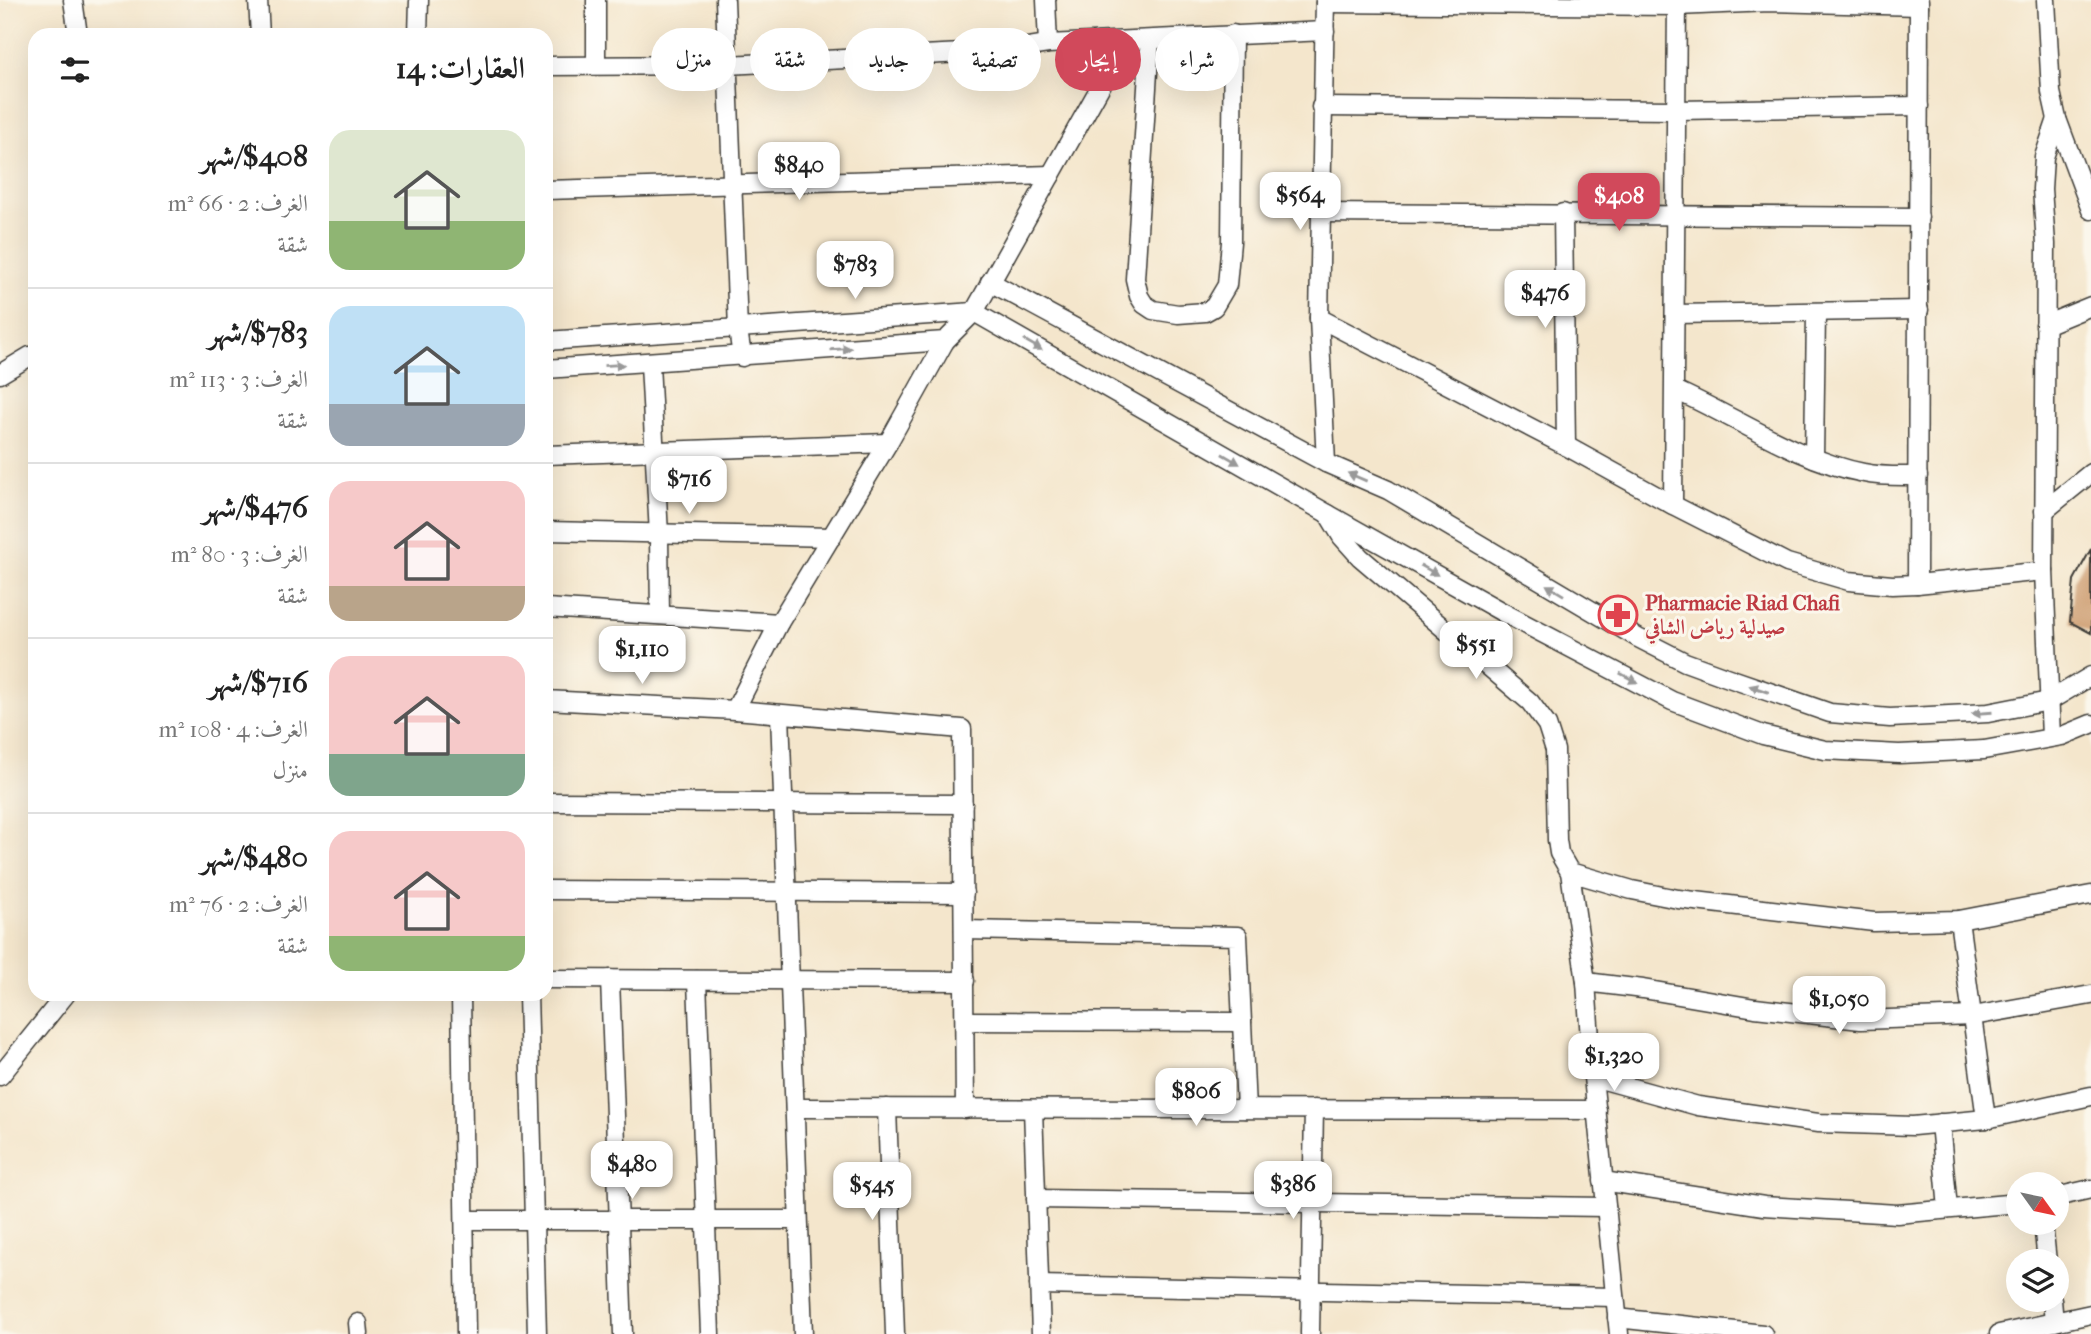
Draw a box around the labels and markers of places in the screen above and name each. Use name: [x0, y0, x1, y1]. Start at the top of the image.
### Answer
pin: $840: [758, 142, 840, 202]
pin: $564: [1259, 173, 1341, 232]
pin: $408: [1578, 174, 1660, 233]
pin: $783: [814, 242, 896, 301]
pin: $476: [1504, 270, 1586, 330]
pin: $716: [648, 456, 730, 516]
place label: Pharmacie Riad Chafi صيدلية رياض الشافي: [1644, 591, 1840, 645]
pharmacy icon: Pharmacie Riad Chafi صيدلية رياض الشافي: [1597, 594, 1639, 636]
pin: $551: [1435, 622, 1517, 681]
pin: $1,110: [585, 626, 699, 686]
pin: $1,050: [1782, 976, 1896, 1036]
pin: $1,320: [1557, 1034, 1671, 1093]
pin: $806: [1155, 1068, 1237, 1128]
pin: $480: [591, 1142, 673, 1201]
pin: $545: [831, 1162, 913, 1222]
pin: $386: [1252, 1162, 1334, 1221]

